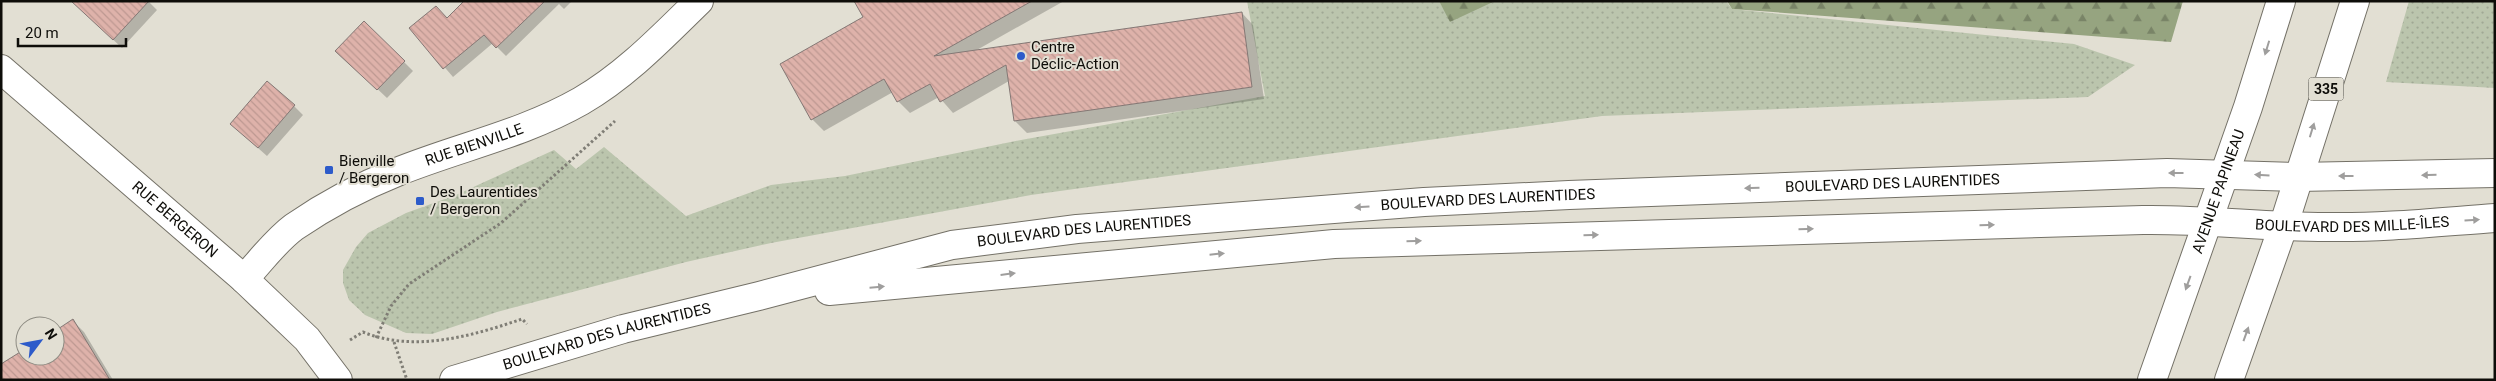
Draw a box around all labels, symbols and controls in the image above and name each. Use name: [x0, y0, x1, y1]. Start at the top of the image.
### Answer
scale bar: [18, 15, 125, 47]
text: 20 m: [25, 24, 59, 42]
place label: Centre Déclic-Action: [1031, 38, 1119, 73]
one-way arrow: [2263, 40, 2270, 55]
marker: Centre Déclic-Action: [1015, 50, 1027, 62]
road number: 335: [2308, 78, 2344, 100]
street label: RUE BIENVILLE: [423, 120, 526, 170]
one-way arrow: [2309, 122, 2317, 137]
street label: AVENUE PAPINEAU: [2188, 127, 2248, 256]
place label: Bienville / Bergeron: [339, 152, 409, 187]
marker: Bienville / Bergeron: [323, 164, 335, 176]
one-way arrow: [2168, 169, 2184, 177]
street label: BOULEVARD DES LAURENTIDES: [1785, 170, 2000, 196]
one-way arrow: [2254, 171, 2270, 179]
one-way arrow: [2420, 171, 2436, 179]
one-way arrow: [2337, 172, 2353, 180]
street label: RUE BERGERON: [128, 177, 222, 261]
place label: Des Laurentides / Bergeron: [430, 183, 538, 218]
one-way arrow: [1743, 184, 1759, 192]
street label: BOULEVARD DES LAURENTIDES: [1380, 185, 1596, 214]
marker: Des Laurentides / Bergeron: [414, 195, 426, 207]
one-way arrow: [1354, 203, 1370, 211]
street label: BOULEVARD DES LAURENTIDES: [976, 211, 1192, 251]
street label: BOULEVARD DES MILLE-ÎLES: [2255, 213, 2450, 236]
one-way arrow: [2464, 215, 2480, 223]
one-way arrow: [1979, 220, 1995, 228]
one-way arrow: [1798, 225, 1814, 233]
one-way arrow: [1583, 231, 1599, 239]
one-way arrow: [1407, 237, 1423, 245]
one-way arrow: [1210, 249, 1226, 257]
one-way arrow: [1000, 270, 1016, 278]
one-way arrow: [2184, 276, 2192, 291]
one-way arrow: [870, 283, 886, 291]
street label: BOULEVARD DES LAURENTIDES: [501, 299, 713, 374]
north arrow: [15, 316, 65, 366]
text: N: [42, 326, 60, 343]
one-way arrow: [2242, 326, 2250, 341]

